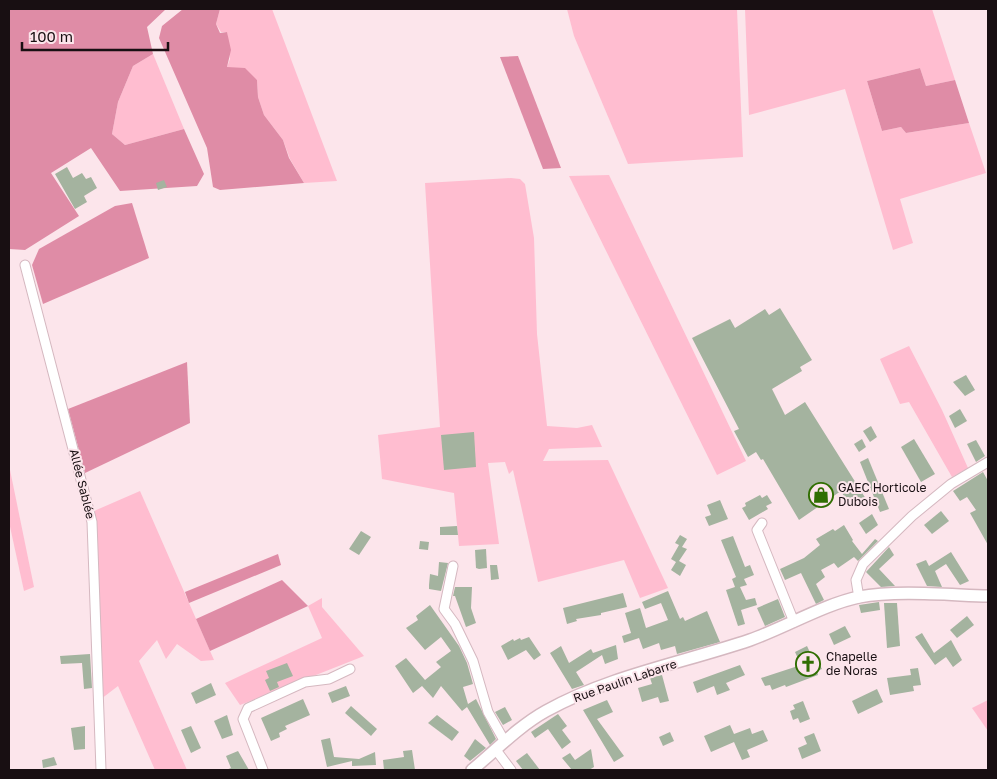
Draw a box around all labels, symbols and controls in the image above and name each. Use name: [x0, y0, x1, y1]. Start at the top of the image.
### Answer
scale bar: [22, 20, 169, 52]
text: 100 m: [30, 27, 73, 45]
street label: Allée Sablée: [67, 447, 98, 521]
place label: GAEC Horticole Dubois: [838, 480, 926, 509]
shop icon: GAEC Horticole Dubois: [808, 482, 834, 508]
place label: Chapelle de Noras: [826, 649, 877, 678]
church icon: Chapelle de Noras: [795, 651, 821, 677]
street label: Rue Paulin Labarre: [571, 656, 679, 705]

